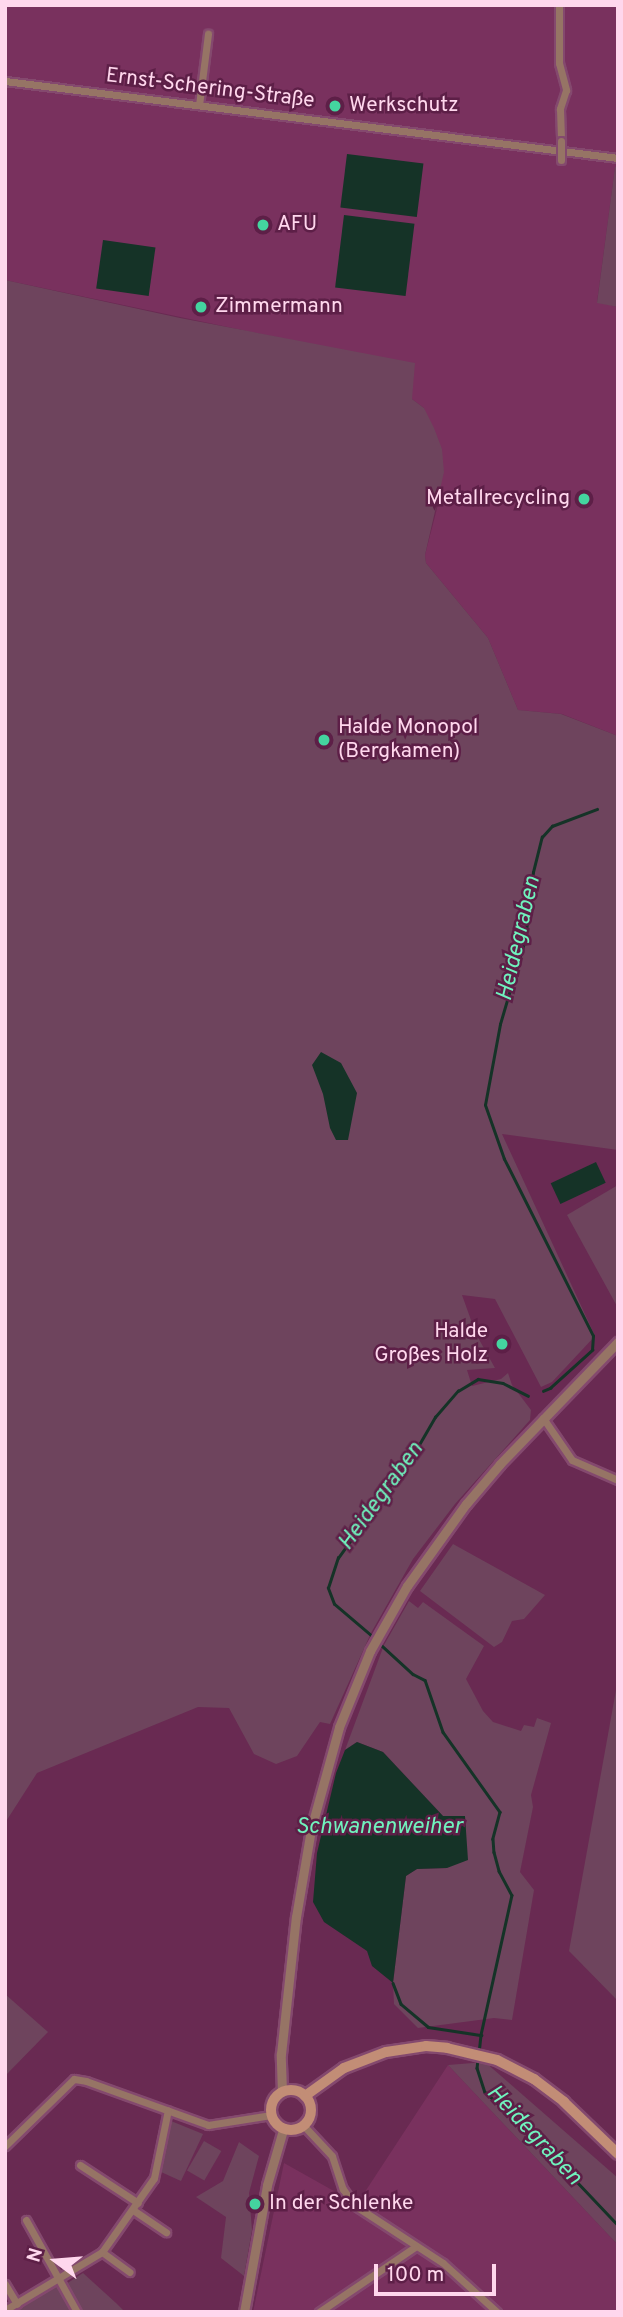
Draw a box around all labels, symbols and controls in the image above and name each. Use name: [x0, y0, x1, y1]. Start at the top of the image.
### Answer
street label: Ernst-Schering-Straße: [104, 64, 316, 114]
place label: Werkschutz: [349, 93, 459, 119]
marker: Werkschutz: [327, 98, 343, 114]
place label: AFU: [277, 212, 317, 238]
marker: AFU: [255, 217, 271, 233]
place label: Zimmermann: [215, 294, 343, 320]
marker: Zimmermann: [193, 299, 209, 315]
place label: Metallrecycling: [426, 486, 570, 512]
marker: Metallrecycling: [576, 491, 592, 507]
place label: Halde Monopol (Bergkamen): [338, 715, 478, 765]
marker: Halde Monopol (Bergkamen): [316, 732, 332, 748]
water label: Heidegraben: [492, 874, 548, 1004]
place label: Halde Großes Holz: [374, 1319, 488, 1369]
marker: Halde Großes Holz: [494, 1336, 510, 1352]
water label: Heidegraben: [333, 1437, 431, 1557]
water label: Schwanenweiher: [296, 1814, 462, 1842]
water label: Heidegraben: [479, 2080, 587, 2192]
place label: In der Schlenke: [269, 2191, 413, 2217]
marker: In der Schlenke: [247, 2196, 263, 2212]
north arrow: [21, 2226, 91, 2296]
text: N: [22, 2245, 49, 2265]
scale bar: [378, 2250, 500, 2294]
text: 100 m: [387, 2262, 444, 2289]

